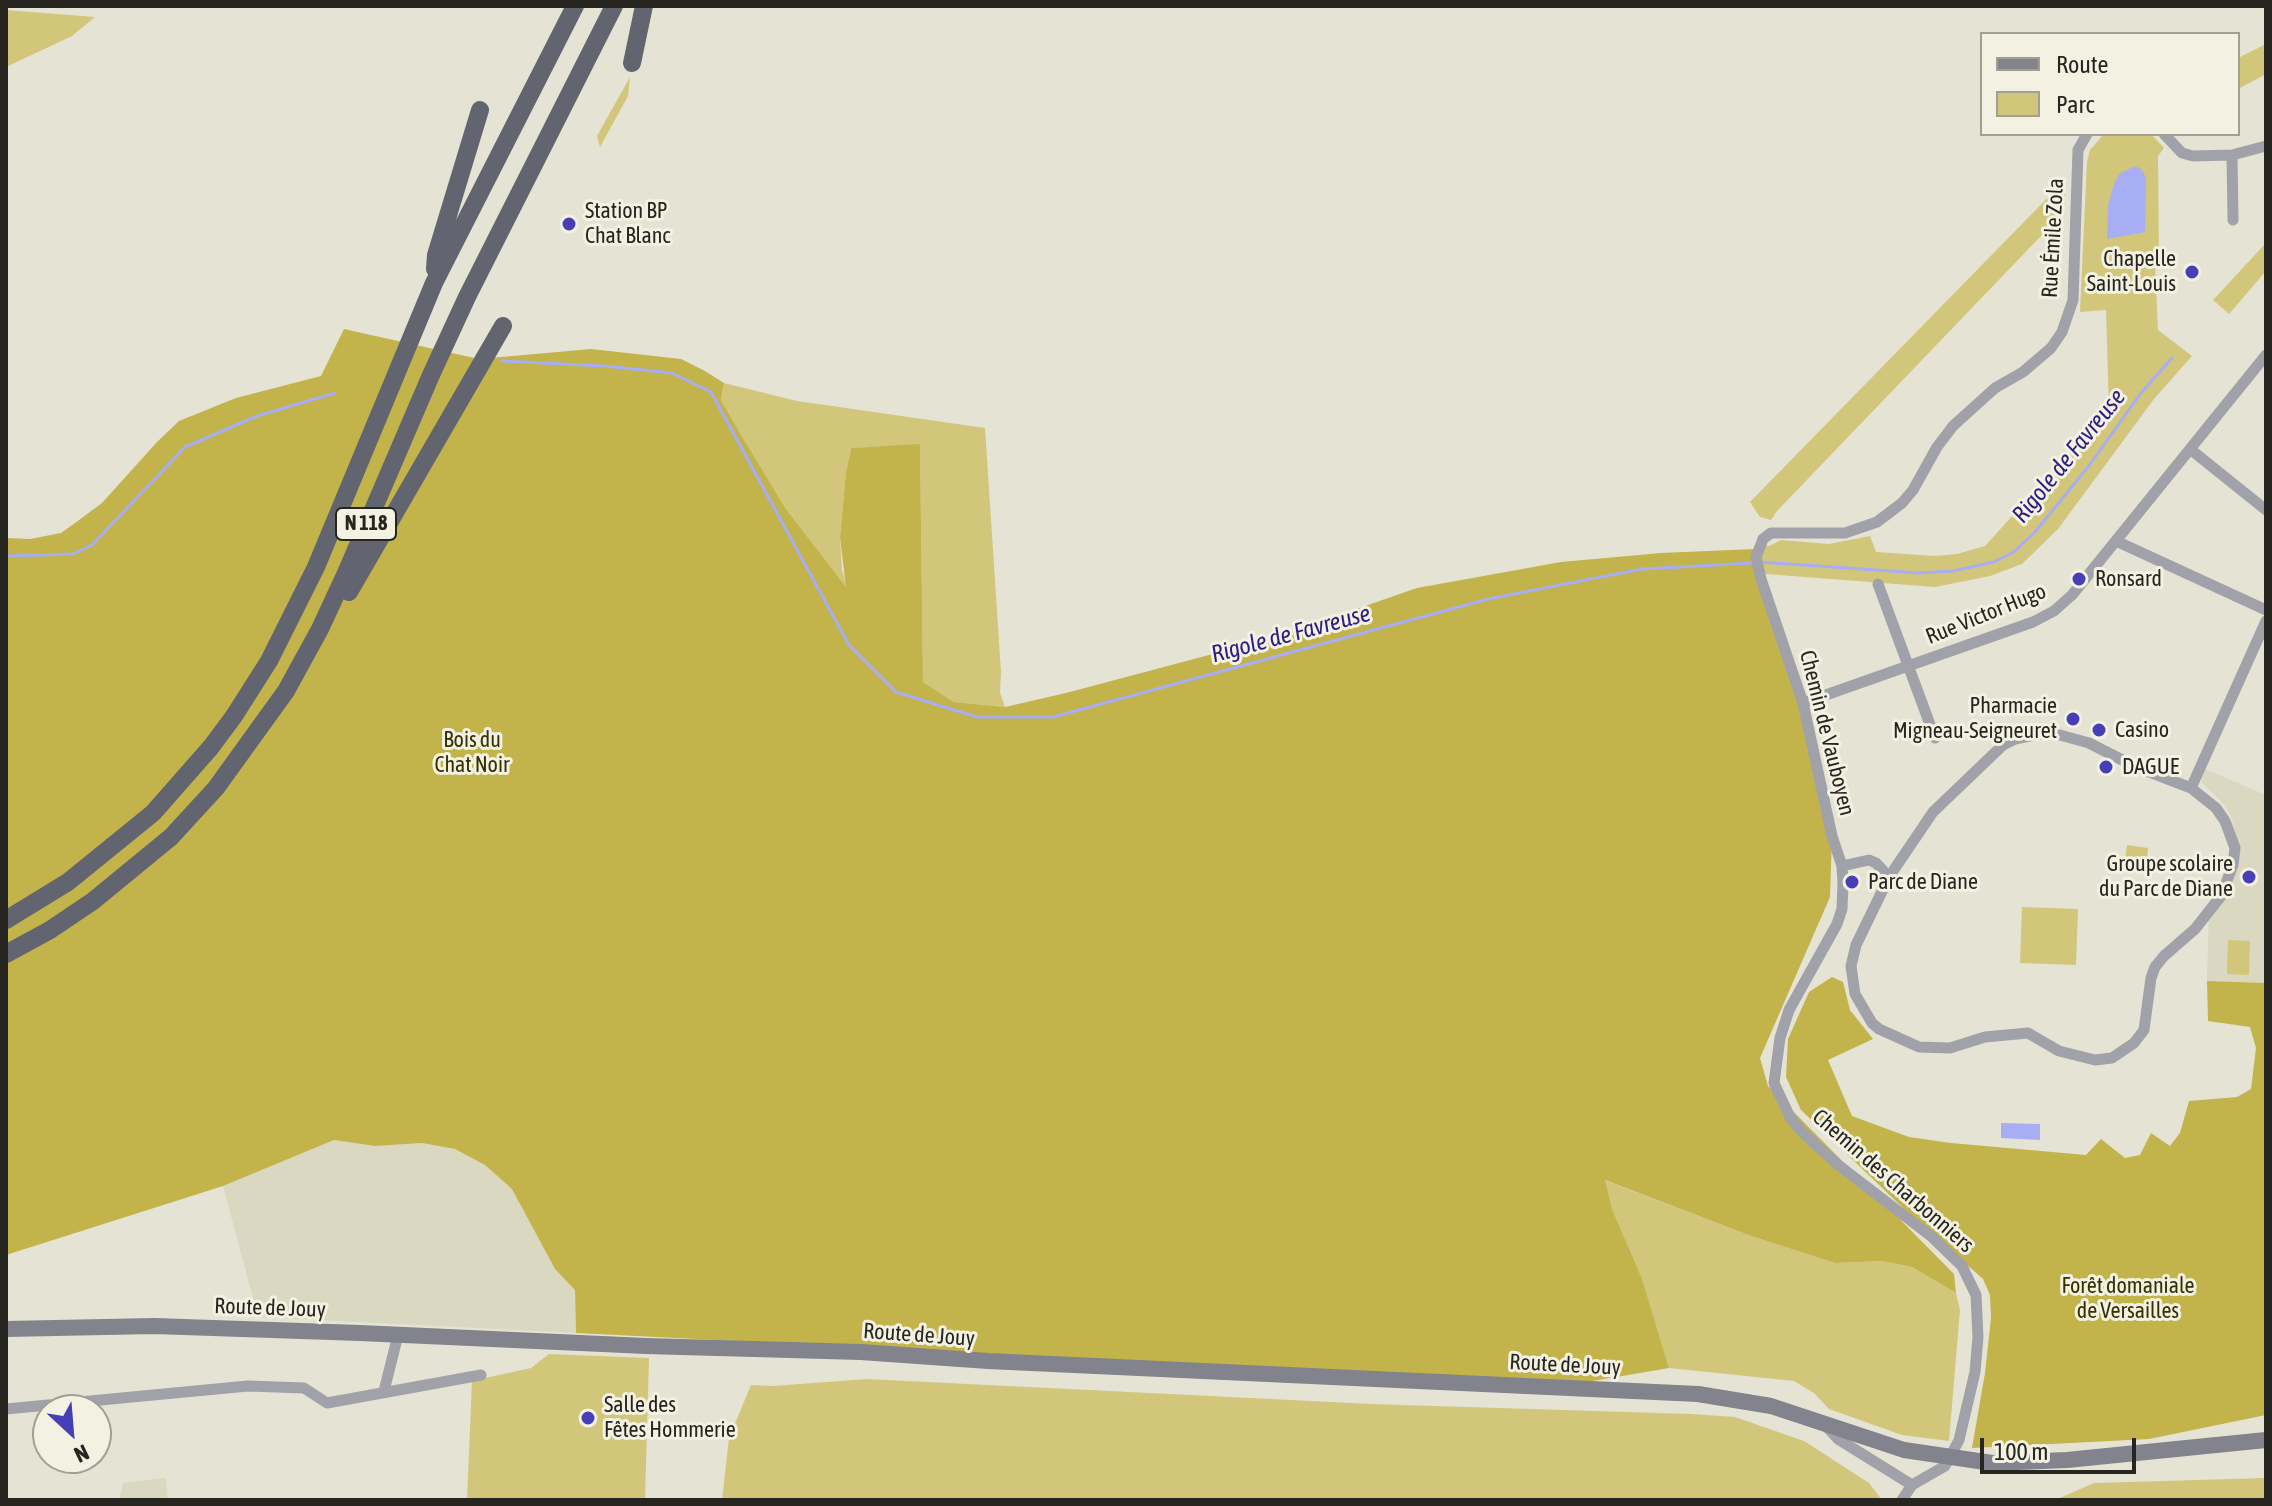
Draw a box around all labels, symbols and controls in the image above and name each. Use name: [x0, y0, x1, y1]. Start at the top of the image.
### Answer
legend: [1980, 32, 2240, 136]
text: Route: [2056, 51, 2108, 78]
text: Parc: [2056, 91, 2094, 118]
street label: Rue Émile Zola: [2037, 177, 2069, 299]
place label: Station BP Chat Blanc: [585, 198, 670, 250]
marker: Station BP Chat Blanc: [560, 215, 578, 233]
place label: Chapelle Saint-Louis: [2087, 246, 2176, 298]
marker: Chapelle Saint-Louis: [2183, 263, 2201, 281]
water label: Rigole de Favreuse: [2006, 383, 2132, 529]
road number: N 118: [336, 508, 396, 540]
place label: Ronsard: [2095, 566, 2162, 592]
marker: Ronsard: [2070, 570, 2088, 588]
street label: Rue Victor Hugo: [1922, 578, 2050, 650]
water label: Rigole de Favreuse: [1208, 599, 1374, 669]
street label: Chemin de Vauboyen: [1794, 648, 1860, 818]
place label: Pharmacie Migneau-Seigneuret: [1893, 693, 2057, 744]
marker: Pharmacie Migneau-Seigneuret: [2064, 710, 2082, 728]
place label: Casino: [2115, 717, 2169, 743]
marker: Casino: [2090, 721, 2108, 739]
park label: Bois du Chat Noir: [434, 727, 510, 778]
place label: DAGUE: [2122, 754, 2179, 780]
marker: DAGUE: [2097, 758, 2115, 776]
place label: Groupe scolaire du Parc de Diane: [2099, 851, 2233, 902]
marker: Groupe scolaire du Parc de Diane: [2240, 868, 2258, 886]
place label: Parc de Diane: [1868, 869, 1978, 895]
marker: Parc de Diane: [1843, 873, 1861, 891]
street label: Chemin des Charbonniers: [1807, 1104, 1979, 1258]
park label: Forêt domaniale de Versailles: [2062, 1273, 2194, 1324]
street label: Route de Jouy: [214, 1293, 326, 1323]
street label: Route de Jouy: [862, 1318, 976, 1352]
street label: Route de Jouy: [1509, 1349, 1621, 1381]
place label: Salle des Fêtes Hommerie: [604, 1392, 736, 1444]
north arrow: [32, 1394, 112, 1474]
marker: Salle des Fêtes Hommerie: [579, 1409, 597, 1427]
scale bar: [1984, 1422, 2140, 1472]
text: 100 m: [1994, 1438, 2048, 1465]
text: N: [70, 1439, 93, 1468]

